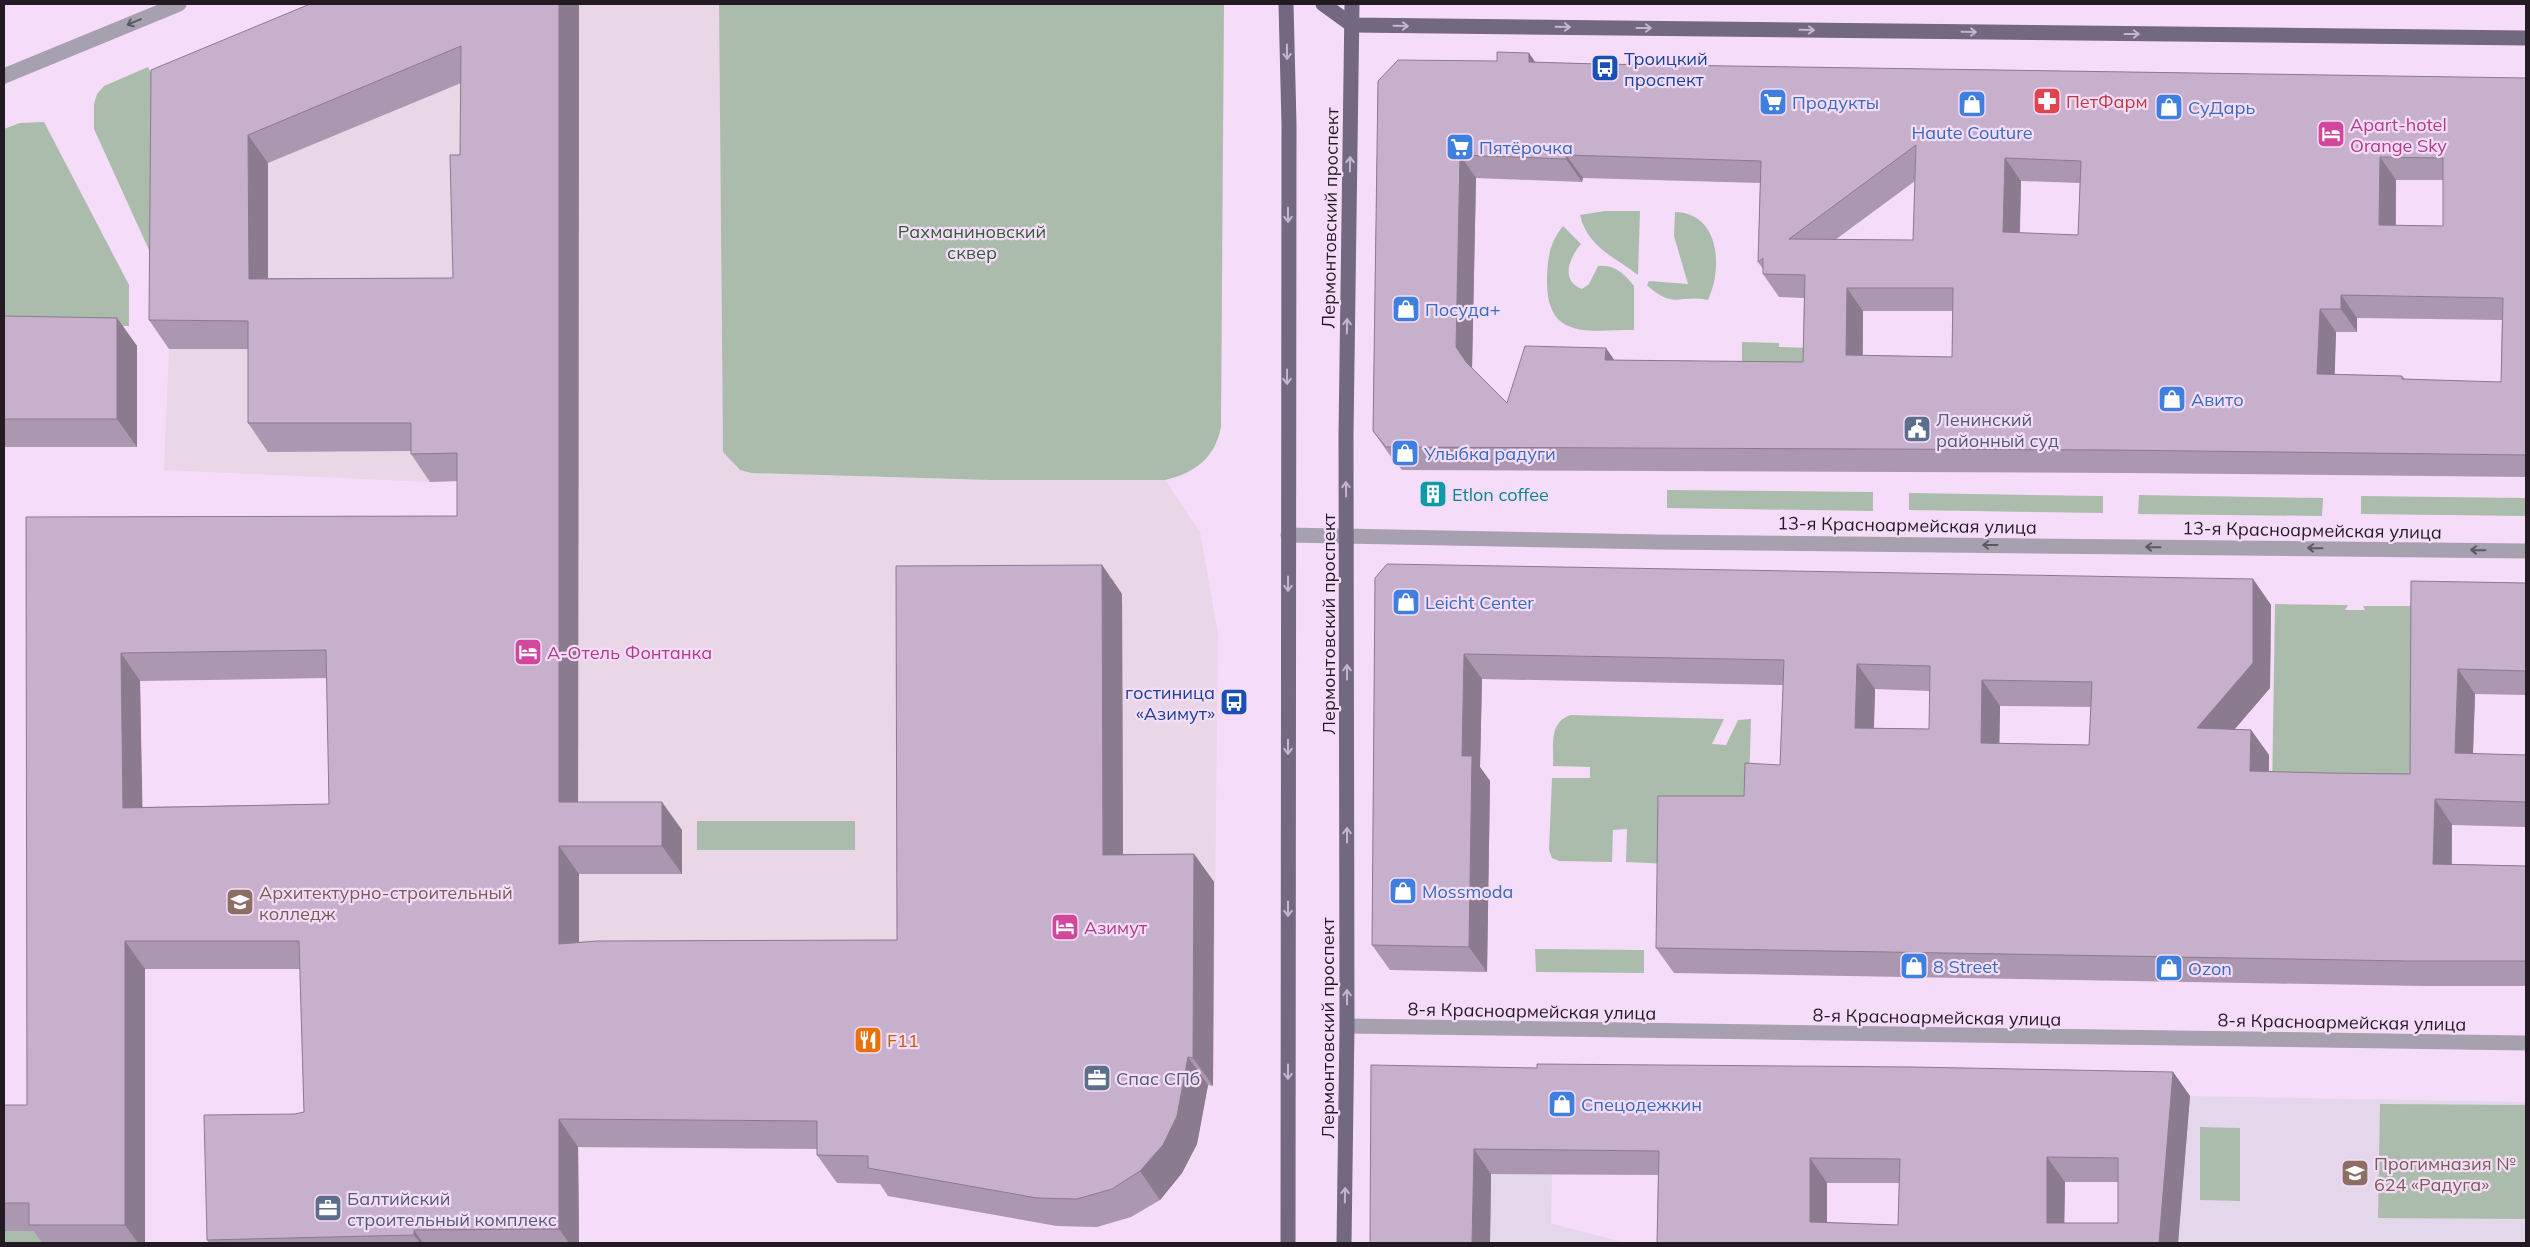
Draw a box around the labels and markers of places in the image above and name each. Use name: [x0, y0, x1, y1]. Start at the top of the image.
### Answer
place label: Троицкий проспект: [1624, 47, 1708, 91]
bus stop icon: Троицкий проспект: [1590, 53, 1620, 83]
pharmacy icon: ПетФарм: [2032, 86, 2062, 116]
supermarket icon: Продукты: [1758, 87, 1788, 117]
shop icon: Haute Couture: [1957, 89, 1987, 119]
place label: ПетФарм: [2066, 90, 2148, 113]
place label: Продукты: [1792, 91, 1879, 114]
shop icon: СуДарь: [2154, 92, 2184, 122]
place label: СуДарь: [2188, 96, 2255, 119]
place label: Apart-hotel Orange Sky: [2350, 113, 2447, 157]
hotel icon: Apart-hotel Orange Sky: [2316, 119, 2346, 149]
place label: Haute Couture: [1912, 121, 2032, 144]
supermarket icon: Пятёрочка: [1445, 132, 1475, 162]
place label: Пятёрочка: [1479, 136, 1573, 159]
shop icon: Посуда+: [1391, 294, 1421, 324]
place label: Посуда+: [1425, 298, 1501, 321]
shop icon: Авито: [2157, 384, 2187, 414]
place label: Авито: [2191, 388, 2244, 411]
place label: Ленинский районный суд: [1936, 408, 2059, 452]
public building icon: Ленинский районный суд: [1902, 414, 1932, 444]
shop icon: Улыбка радуги: [1390, 438, 1420, 468]
place label: Улыбка радуги: [1423, 442, 1556, 465]
building icon: Etlon coffee: [1418, 479, 1448, 509]
place label: Etlon coffee: [1452, 483, 1549, 506]
shop icon: Leicht Center: [1391, 587, 1421, 617]
place label: Leicht Center: [1425, 591, 1534, 614]
hotel icon: A-Отель Фонтанка: [513, 637, 543, 667]
place label: A-Отель Фонтанка: [547, 641, 712, 664]
place label: гостиница «Азимут»: [1125, 681, 1215, 725]
bus stop icon: гостиница «Азимут»: [1219, 687, 1249, 717]
shop icon: Mossmoda: [1388, 876, 1418, 906]
place label: Mossmoda: [1422, 880, 1513, 903]
place label: Архитектурно-строительный колледж: [259, 881, 513, 925]
school or university icon: Архитектурно-строительный колледж: [225, 887, 255, 917]
hotel icon: Азимут: [1050, 912, 1080, 942]
place label: Азимут: [1084, 916, 1148, 939]
shop icon: 8 Street: [1899, 951, 1929, 981]
shop icon: Ozon: [2154, 953, 2184, 983]
place label: 8 Street: [1933, 955, 1998, 978]
place label: Ozon: [2188, 957, 2232, 980]
restaurant icon: F11: [853, 1025, 883, 1055]
place label: F11: [887, 1029, 919, 1052]
office icon: Спас СПб: [1082, 1063, 1112, 1093]
place label: Спас СПб: [1116, 1067, 1200, 1090]
shop icon: Спецодежкин: [1547, 1089, 1577, 1119]
place label: Спецодежкин: [1581, 1093, 1702, 1116]
place label: Прогимназия № 624 «Радуга»: [2374, 1152, 2516, 1196]
school or university icon: Прогимназия № 624 «Радуга»: [2340, 1158, 2370, 1188]
place label: Балтийский строительный комплекс: [347, 1187, 557, 1231]
office icon: Балтийский строительный комплекс: [313, 1193, 343, 1223]

